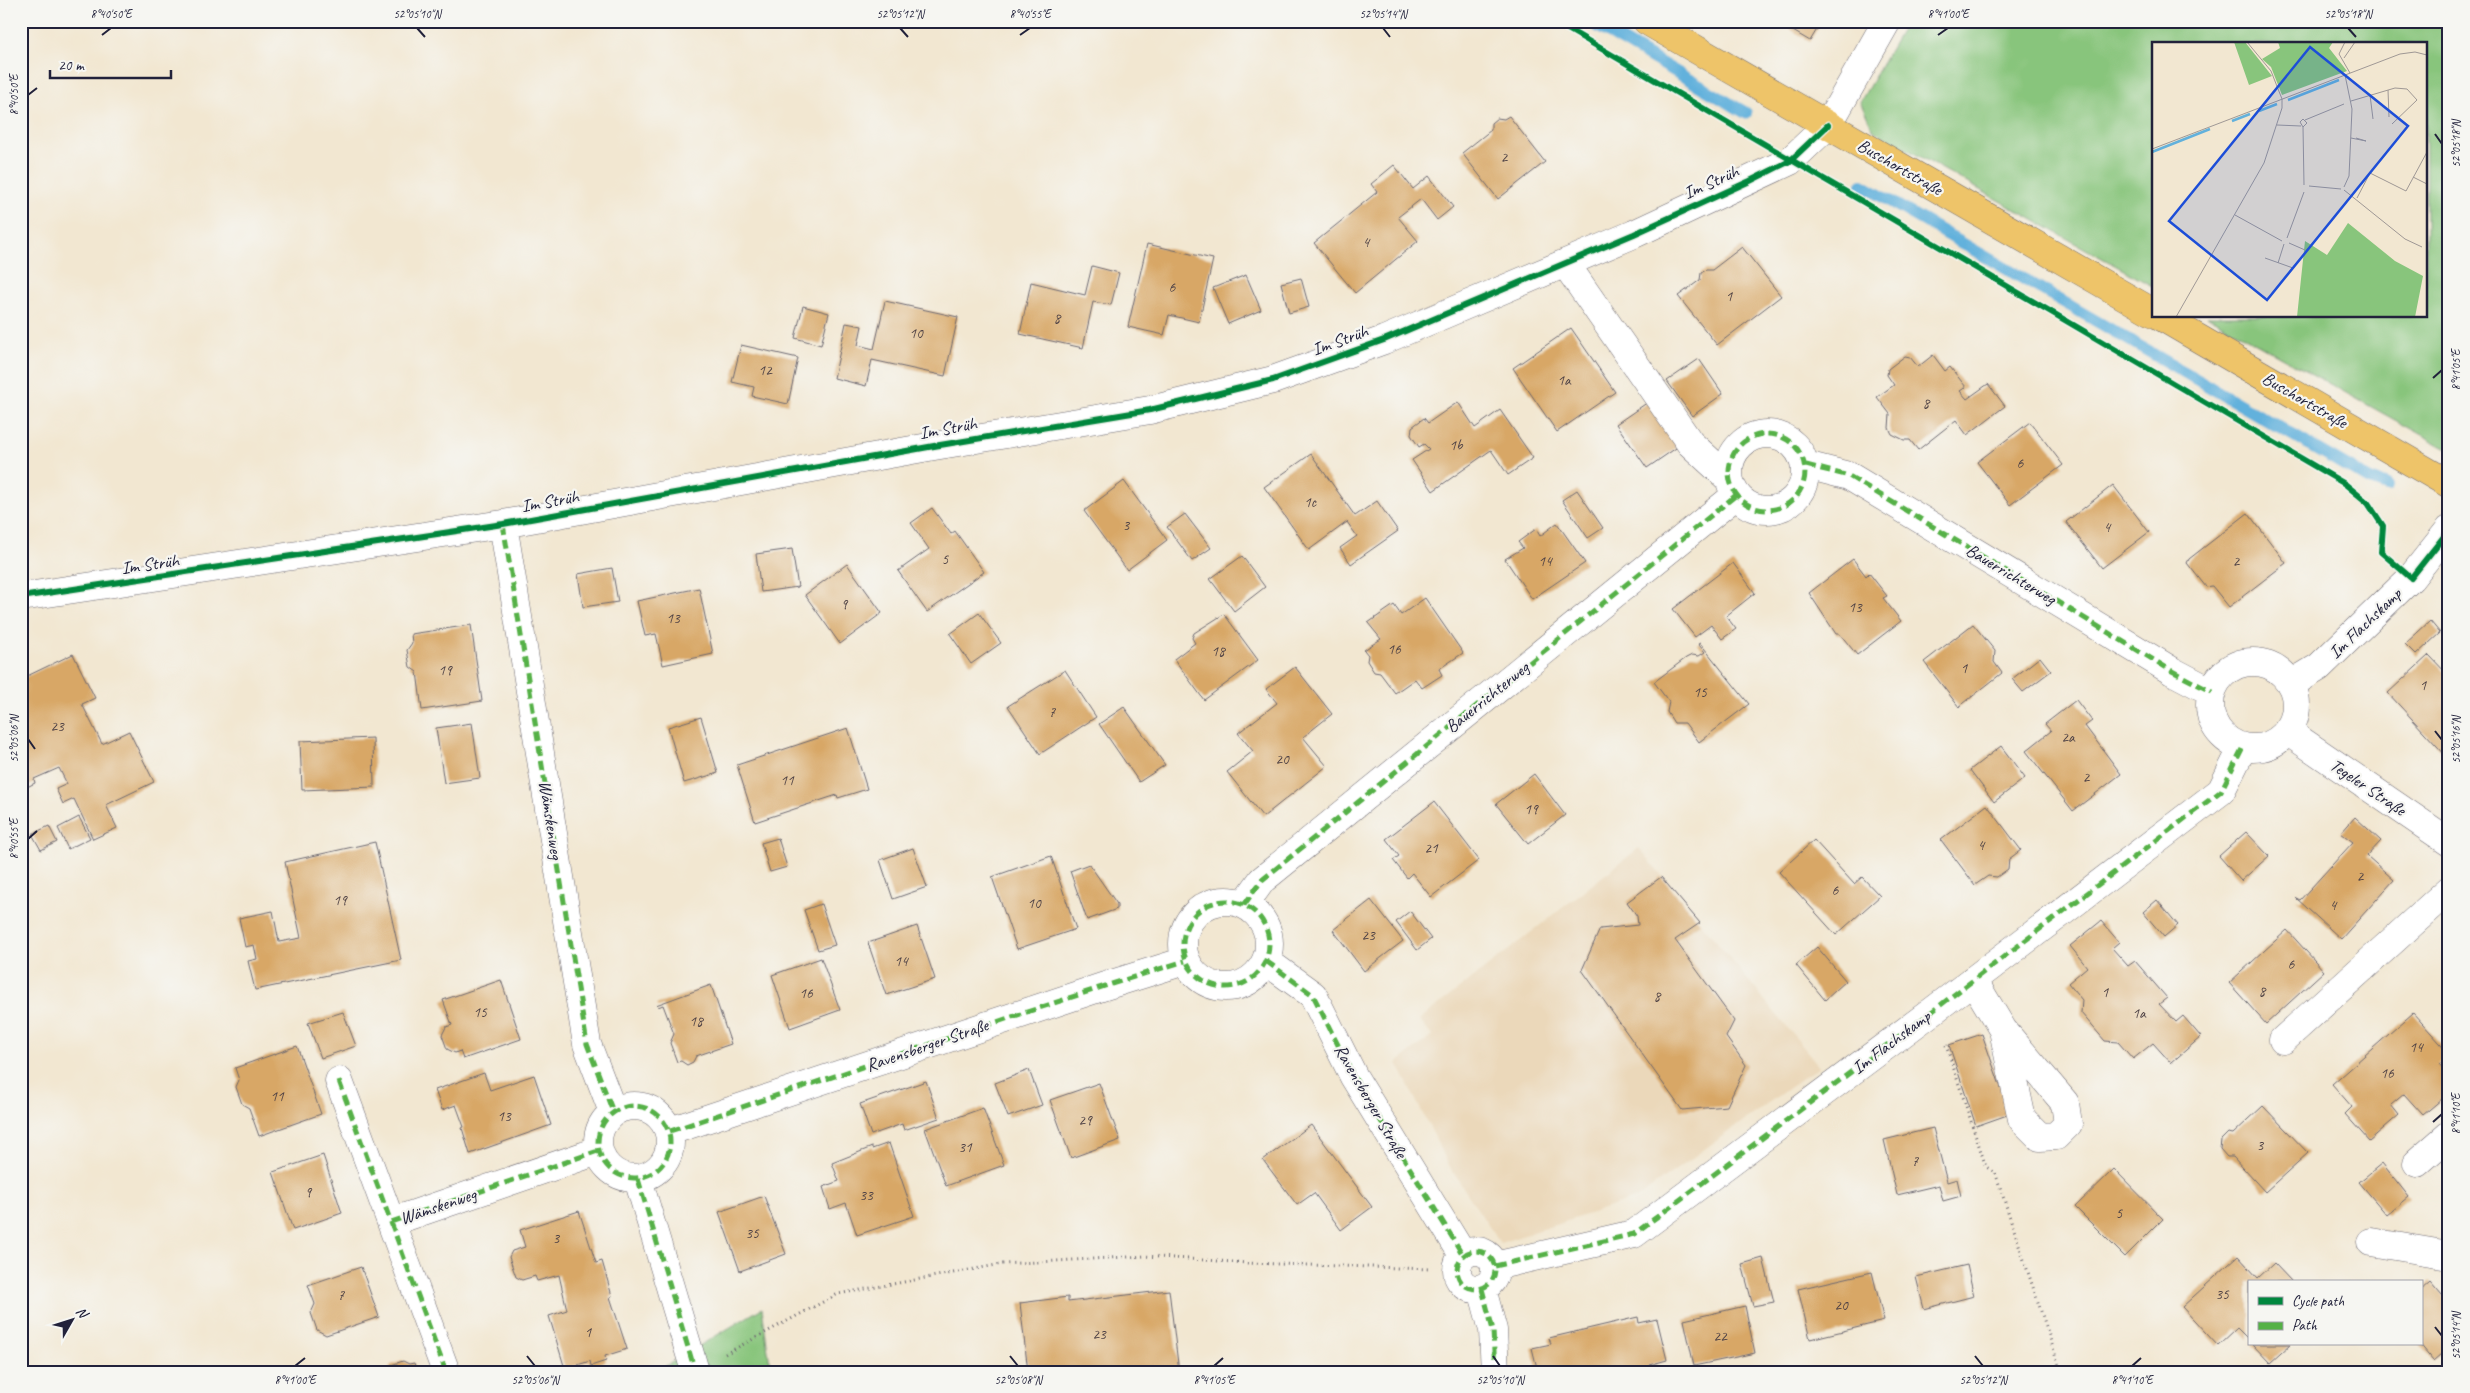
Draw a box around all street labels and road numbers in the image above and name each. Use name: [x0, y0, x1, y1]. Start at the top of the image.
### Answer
street label: Buschortstraße: [1854, 134, 1947, 201]
street label: Im Strüh: [1680, 160, 1743, 204]
street label: Im Strüh: [1309, 319, 1372, 360]
street label: Buschortstraße: [2259, 367, 2352, 434]
street label: Im Strüh: [918, 412, 980, 444]
street label: Im Strüh: [520, 485, 582, 517]
street label: Bauerrichterweg: [1962, 539, 2061, 610]
street label: Im Strüh: [120, 549, 182, 579]
street label: Im Flachskamp: [2324, 582, 2407, 663]
street label: Bauerrichterweg: [1441, 656, 1534, 737]
street label: Tegeler Straße: [2326, 754, 2411, 821]
street label: Wämskenweg: [534, 779, 568, 862]
street label: Im Flachskamp: [1847, 1005, 1936, 1079]
street label: Ravensberger Straße: [863, 1013, 992, 1076]
street label: Ravensberger Straße: [1330, 1040, 1413, 1163]
street label: Wämskenweg: [397, 1182, 480, 1229]

